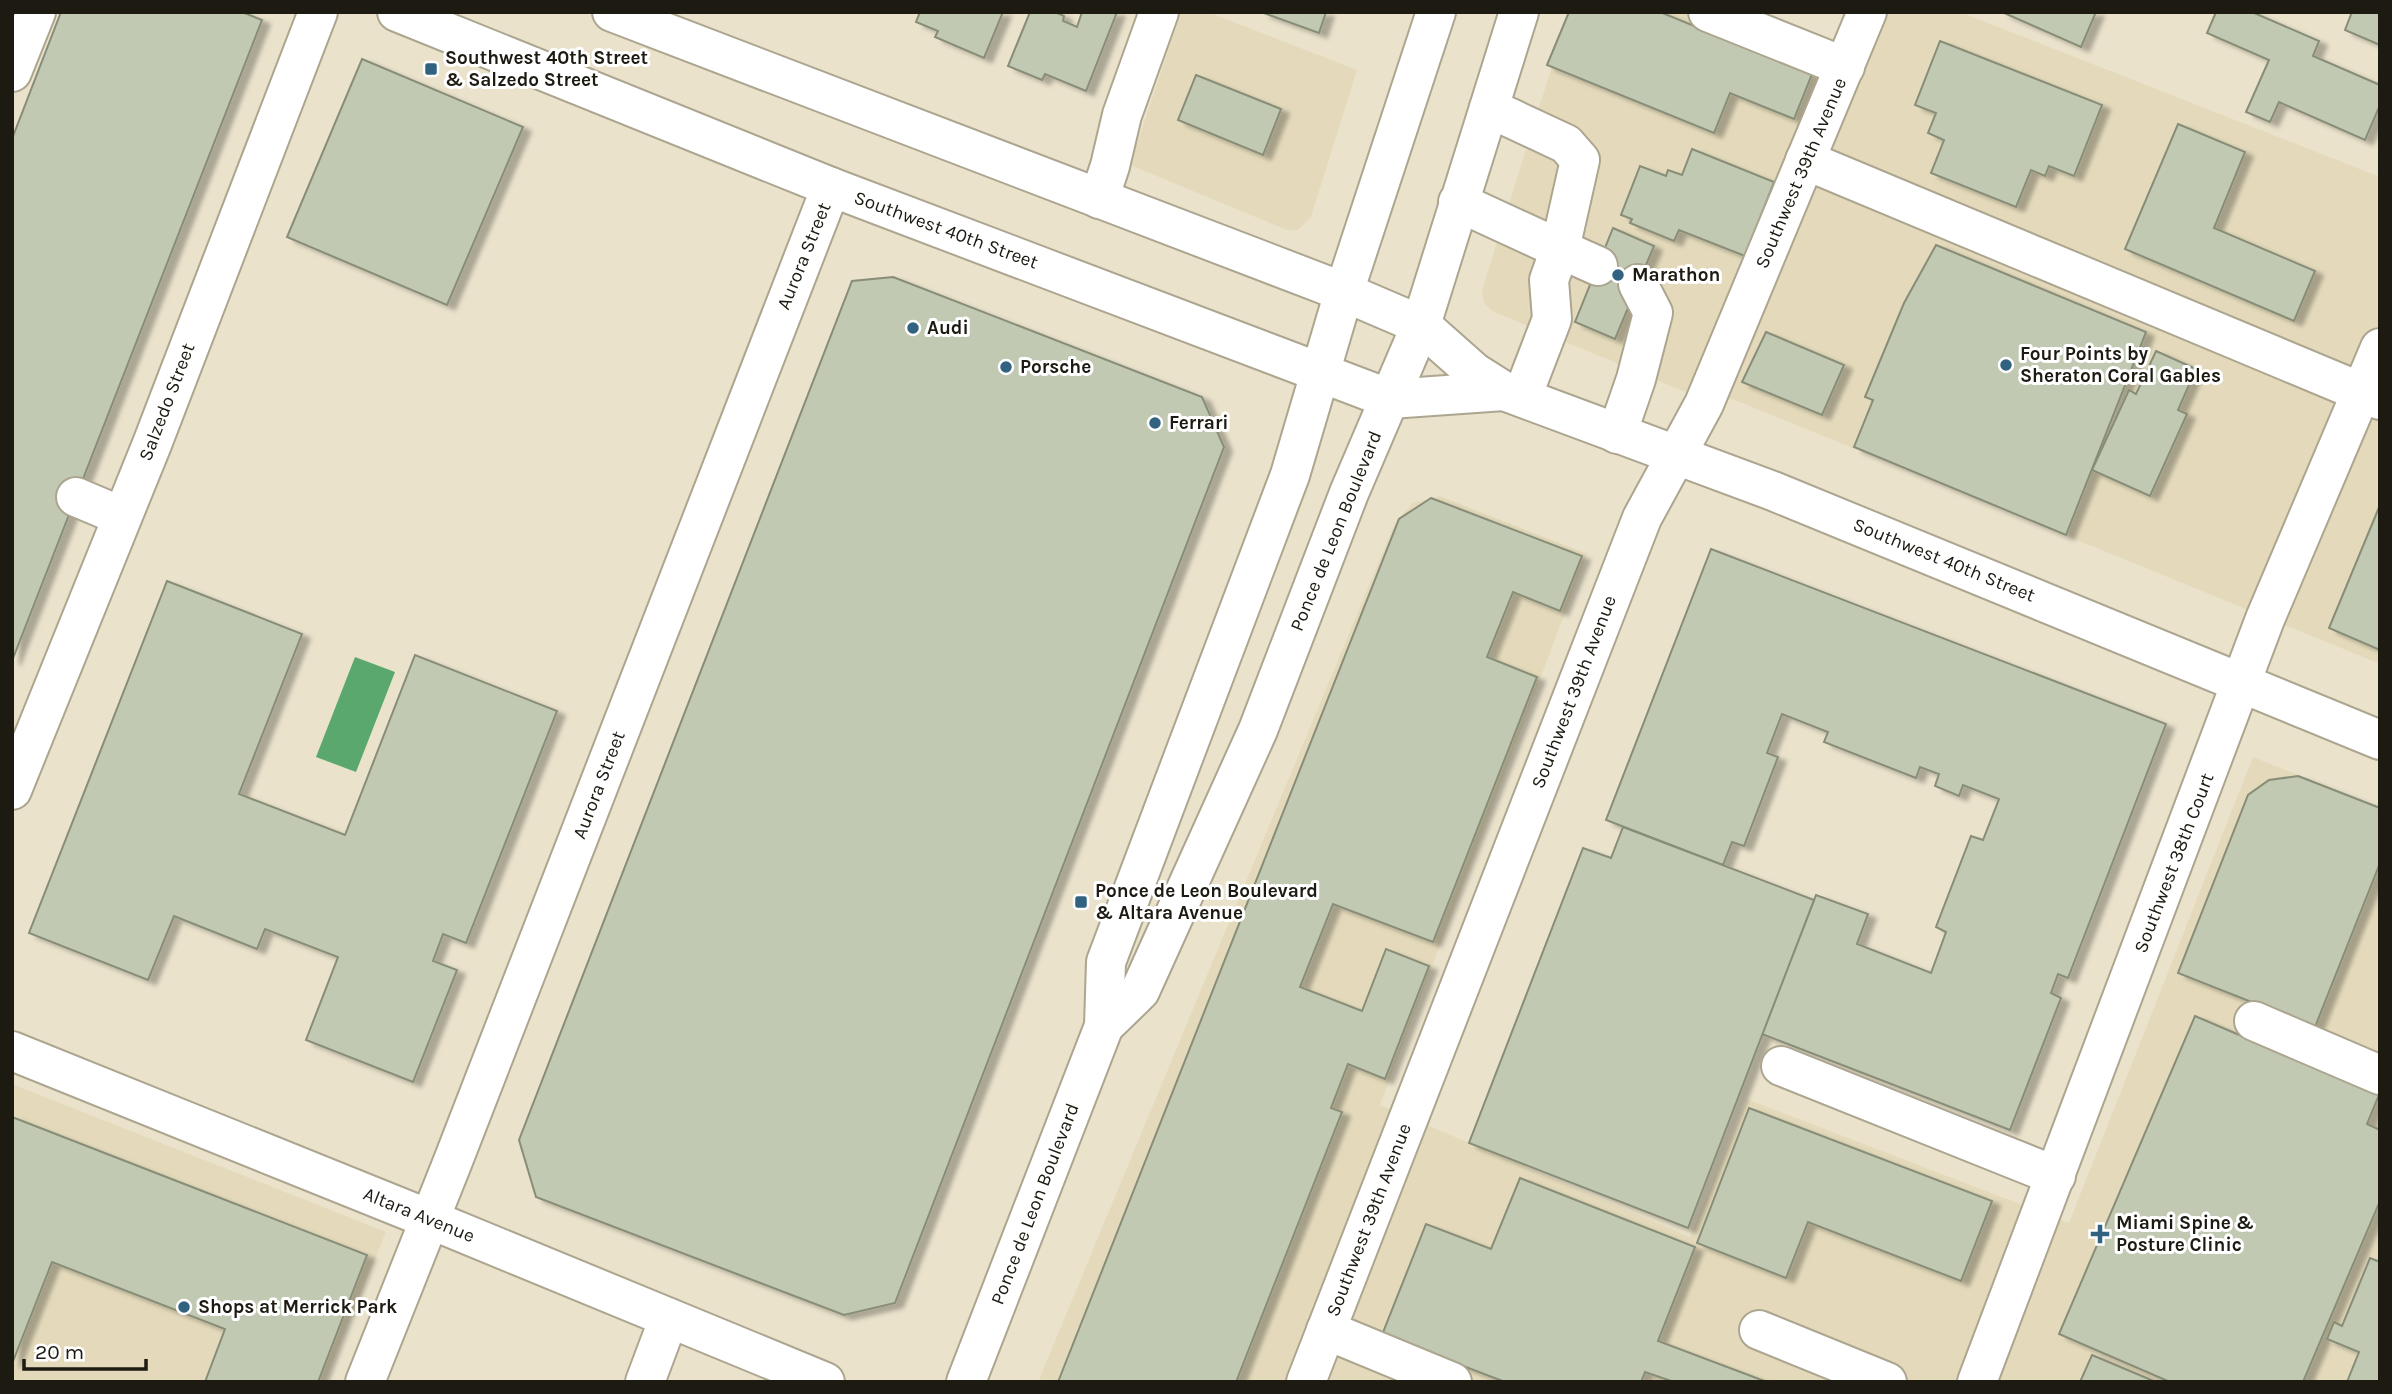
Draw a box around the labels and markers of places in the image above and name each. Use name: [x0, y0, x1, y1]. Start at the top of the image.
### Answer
place label: Southwest 40th Street & Salzedo Street: [445, 47, 648, 91]
marker: Southwest 40th Street & Salzedo Street: [423, 61, 439, 77]
place label: Marathon: [1632, 264, 1720, 286]
marker: Marathon: [1610, 267, 1626, 283]
place label: Audi: [927, 317, 969, 339]
marker: Audi: [905, 320, 921, 336]
place label: Four Points by Sheraton Coral Gables: [2020, 343, 2221, 387]
place label: Porsche: [1020, 356, 1091, 378]
marker: Four Points by Sheraton Coral Gables: [1998, 357, 2014, 373]
marker: Porsche: [998, 359, 1014, 375]
place label: Ferrari: [1169, 412, 1229, 434]
marker: Ferrari: [1147, 415, 1163, 431]
place label: Ponce de Leon Boulevard & Altara Avenue: [1095, 880, 1318, 924]
marker: Ponce de Leon Boulevard & Altara Avenue: [1073, 894, 1089, 910]
place label: Miami Spine & Posture Clinic: [2116, 1212, 2254, 1256]
marker: Miami Spine & Posture Clinic: [2090, 1224, 2110, 1244]
place label: Shops at Merrick Park: [198, 1296, 397, 1318]
marker: Shops at Merrick Park: [176, 1299, 192, 1315]

